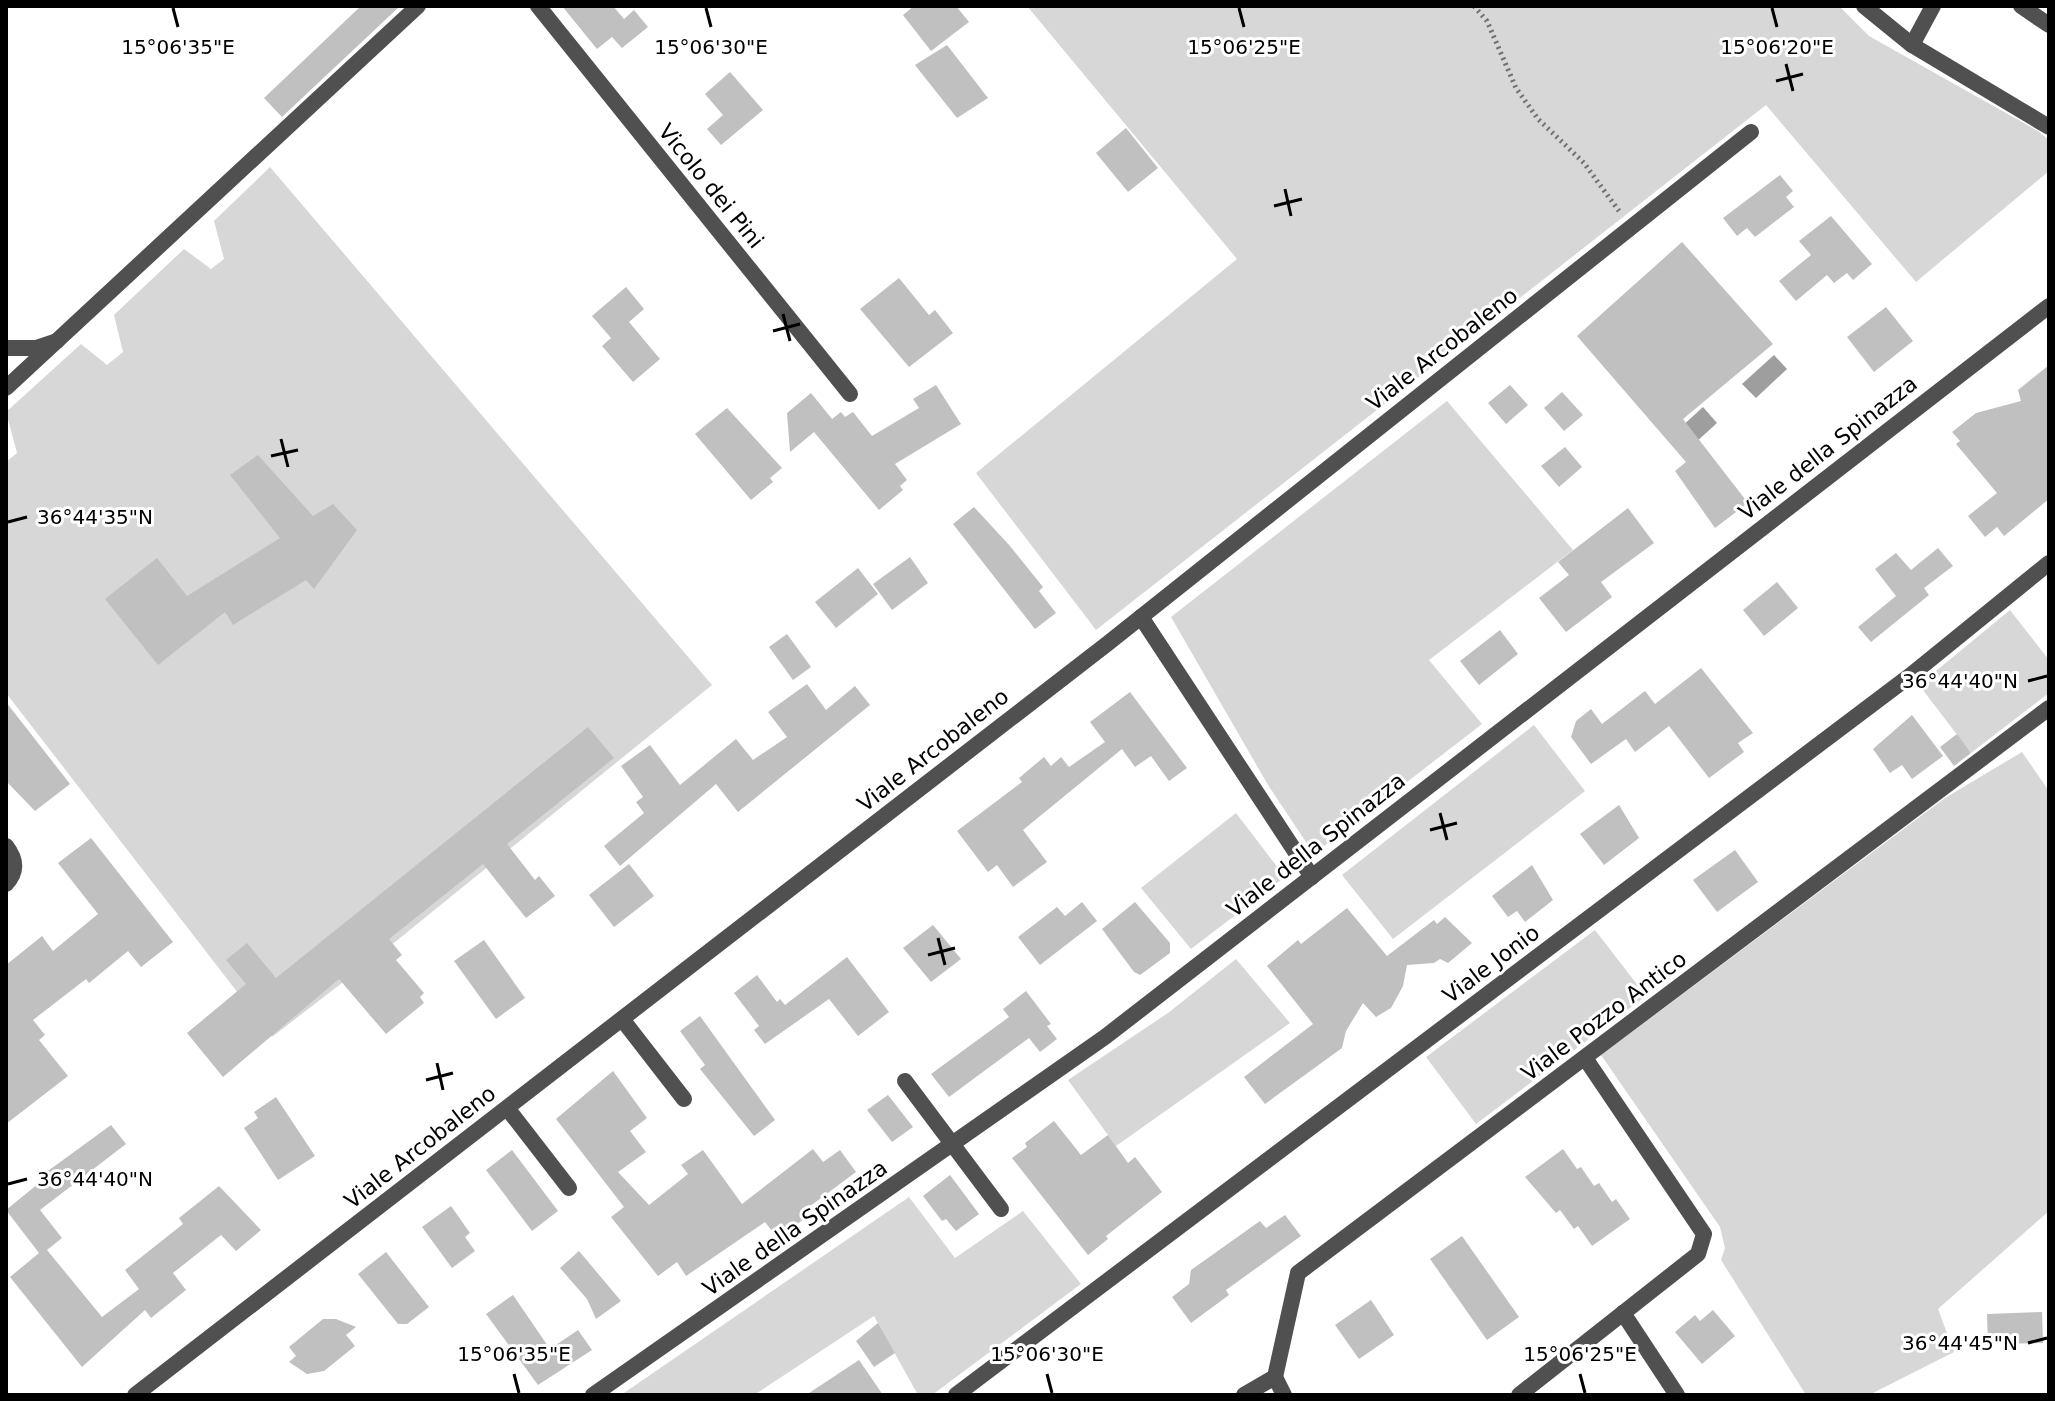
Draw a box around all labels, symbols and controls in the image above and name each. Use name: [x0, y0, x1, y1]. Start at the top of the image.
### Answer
text: 15°06'35"E: [121, 35, 235, 59]
text: 15°06'30"E: [654, 35, 768, 59]
text: 15°06'25"E: [1187, 35, 1301, 59]
text: 15°06'20"E: [1720, 35, 1834, 59]
street label: Vicolo dei Pini: [653, 119, 769, 253]
street label: Viale Arcobaleno: [1362, 282, 1522, 416]
street label: Viale della Spinazza: [1734, 371, 1922, 525]
text: 36°44'35"N: [37, 505, 153, 529]
text: 36°44'40"N: [1902, 669, 2018, 693]
street label: Viale Arcobaleno: [853, 683, 1013, 817]
street label: Viale della Spinazza: [1222, 768, 1410, 922]
street label: Viale Jonio: [1438, 920, 1544, 1008]
street label: Viale Pozzo Antico: [1517, 946, 1691, 1086]
street label: Viale Arcobaleno: [340, 1080, 500, 1214]
street label: Viale della Spinazza: [698, 1155, 892, 1301]
text: 36°44'40"N: [37, 1167, 153, 1191]
text: 36°44'45"N: [1902, 1331, 2018, 1355]
text: 15°06'35"E: [457, 1342, 571, 1366]
text: 15°06'30"E: [990, 1342, 1104, 1366]
text: 15°06'25"E: [1523, 1342, 1637, 1366]

